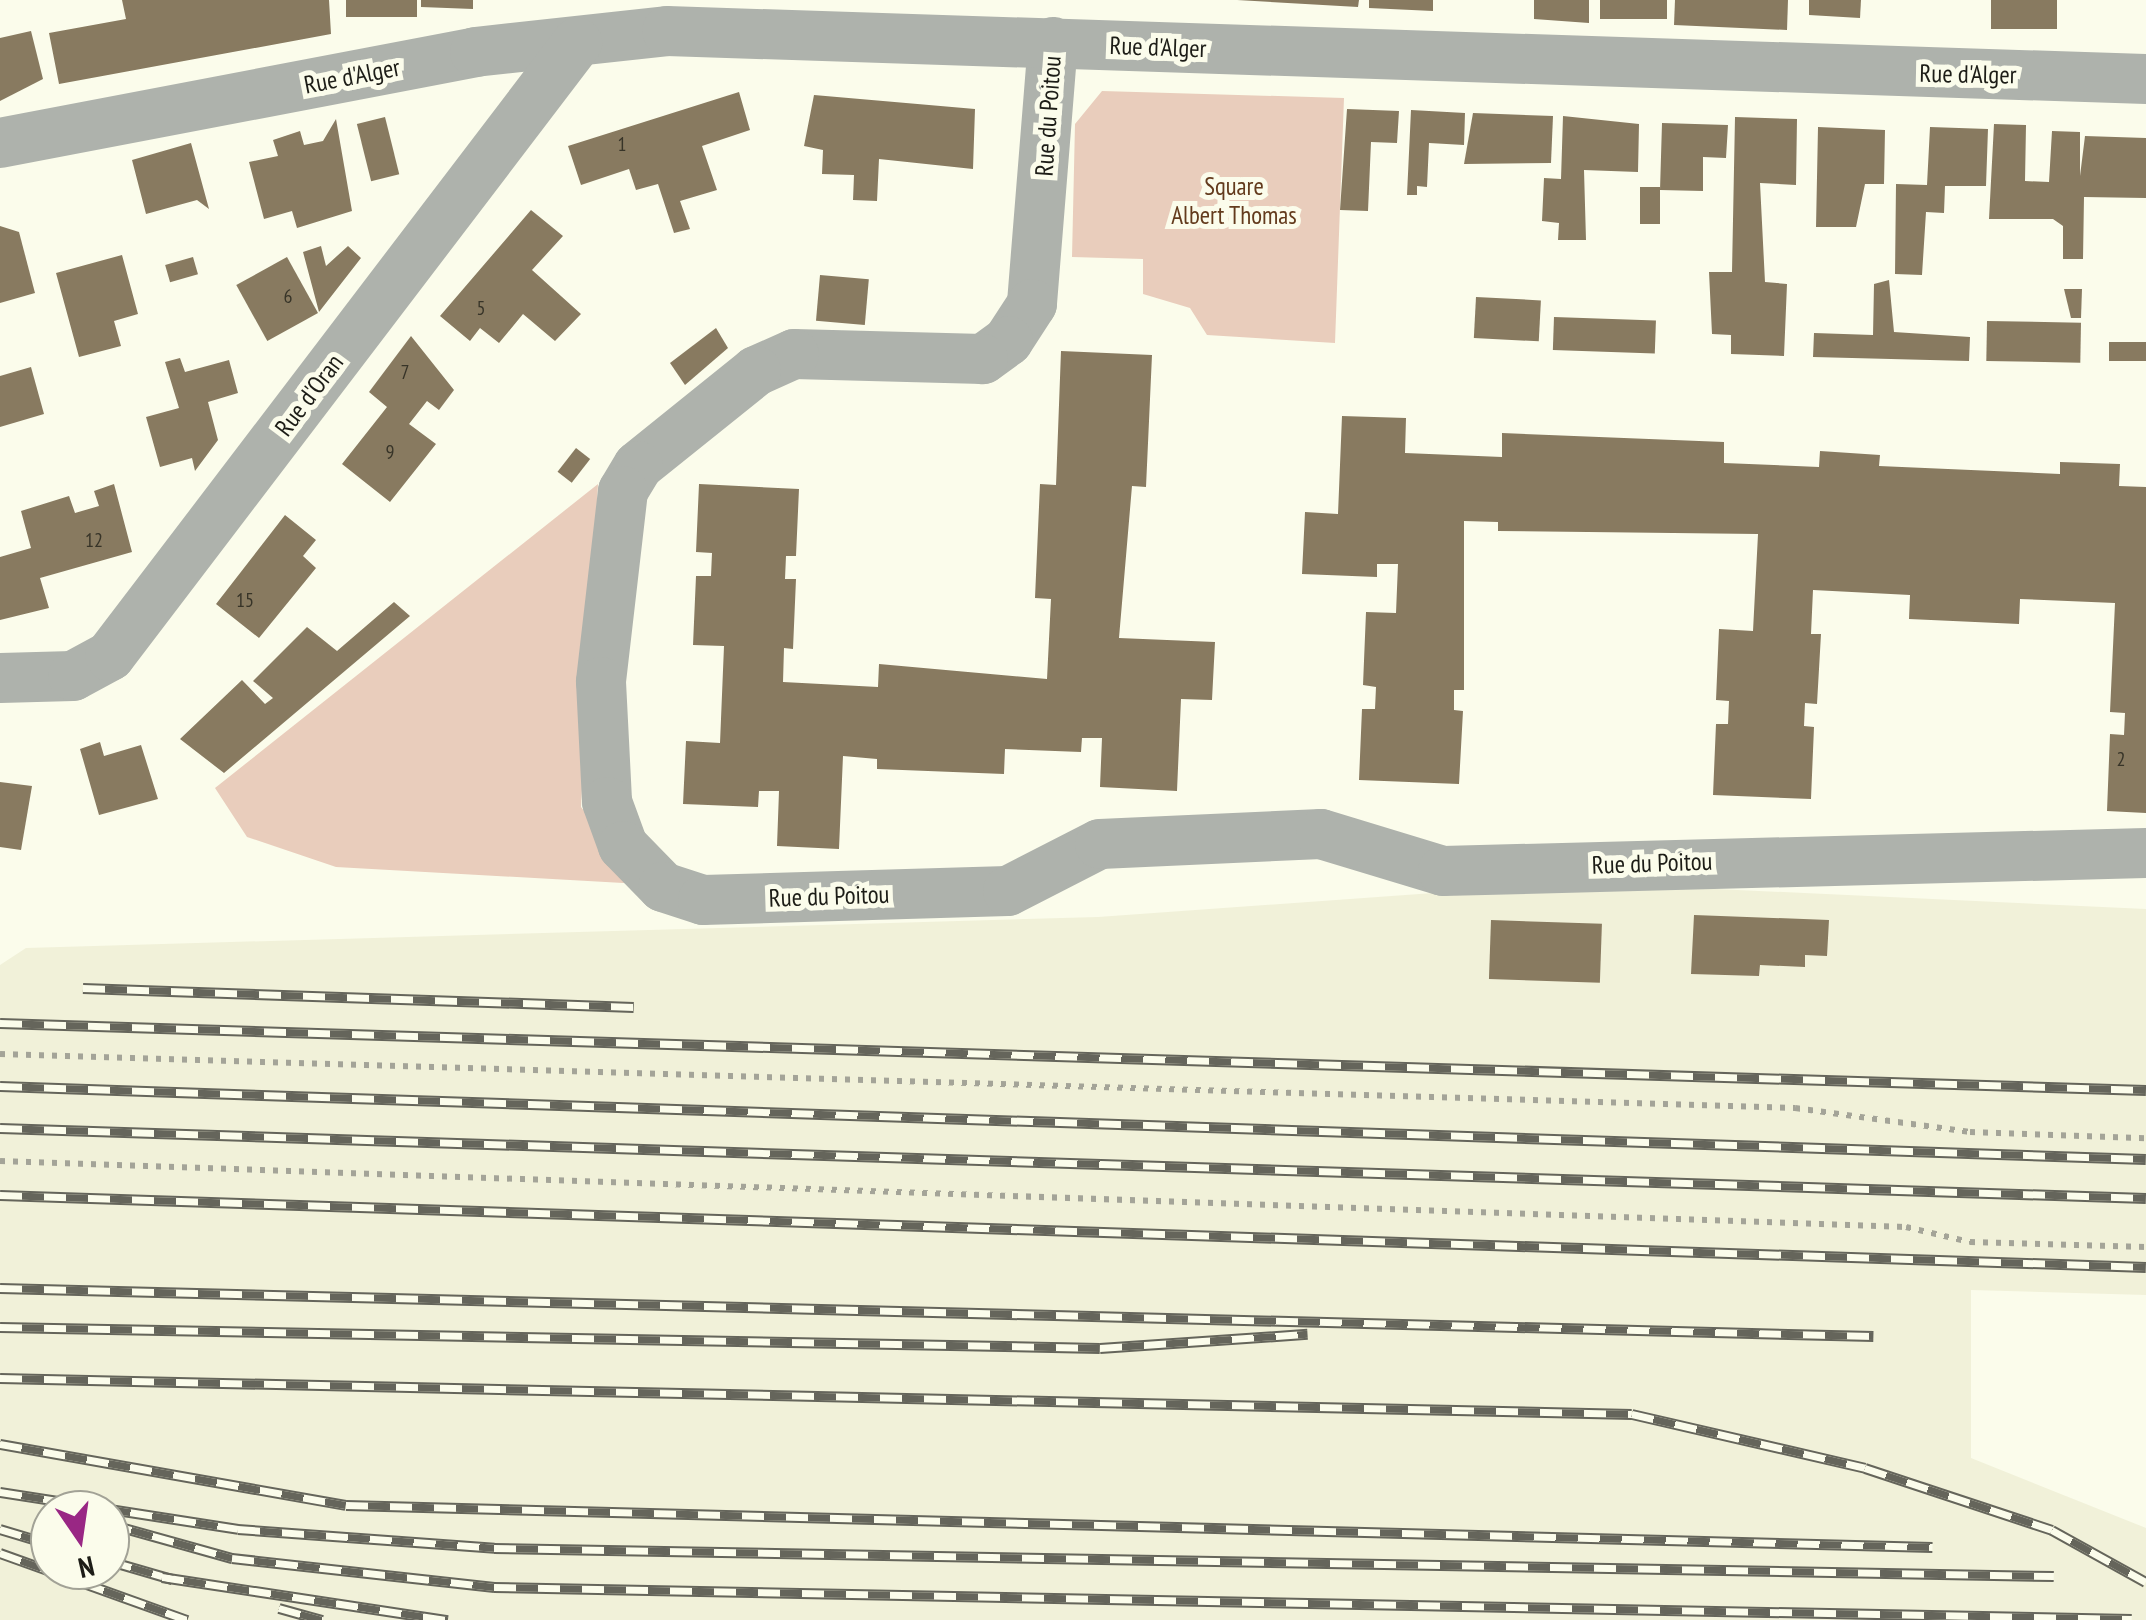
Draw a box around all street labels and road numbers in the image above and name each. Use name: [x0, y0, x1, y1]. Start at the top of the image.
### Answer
street label: Rue d'Alger: [1109, 30, 1207, 64]
street label: Rue d'Alger: [302, 52, 402, 100]
street label: Rue du Poitou: [1029, 55, 1067, 177]
street label: Rue d'Alger: [1919, 58, 2017, 90]
street label: Rue d'Oran: [269, 348, 349, 442]
street label: Rue du Poitou: [1591, 846, 1713, 880]
street label: Rue du Poitou: [768, 879, 890, 913]

